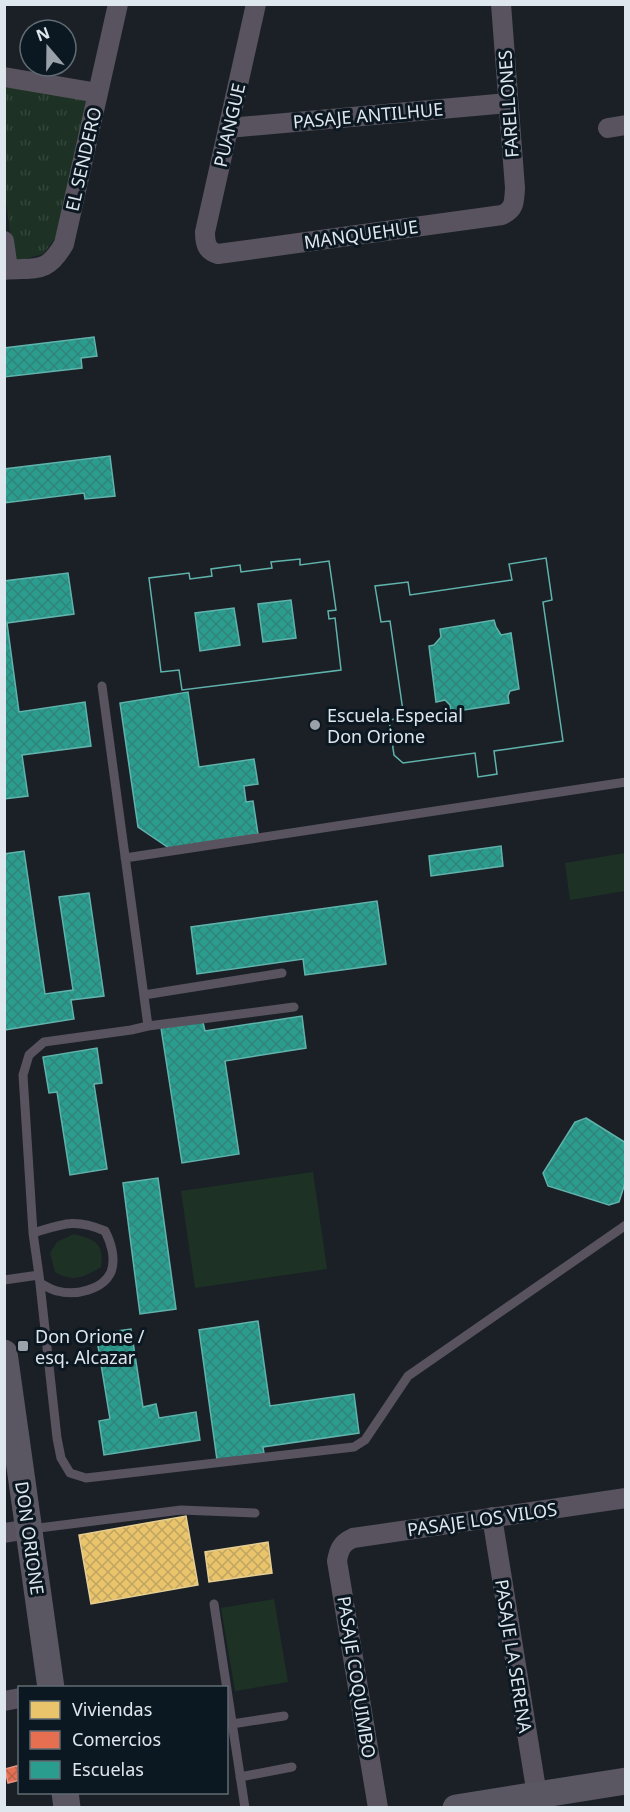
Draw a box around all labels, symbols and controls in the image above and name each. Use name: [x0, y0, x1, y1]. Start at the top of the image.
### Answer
north arrow: [18, 18, 78, 78]
text: N: [33, 21, 53, 46]
street label: FARELLONES: [492, 49, 524, 159]
street label: PUANGUE: [208, 81, 250, 169]
street label: PASAJE ANTILHUE: [292, 96, 444, 134]
street label: EL SENDERO: [59, 105, 107, 213]
street label: MANQUEHUE: [302, 214, 420, 254]
place label: Escuela Especial Don Orione: [327, 703, 463, 748]
marker: Escuela Especial Don Orione: [308, 718, 322, 732]
place label: Don Orione / esq. Alcazar: [35, 1324, 145, 1369]
marker: Don Orione / esq. Alcazar: [16, 1339, 30, 1353]
street label: DON ORIONE: [10, 1480, 50, 1596]
street label: PASAJE LOS VILOS: [406, 1497, 559, 1541]
street label: PASAJE LA SERENA: [490, 1577, 538, 1735]
street label: PASAJE COQUIMBO: [332, 1594, 382, 1760]
legend: [18, 1686, 228, 1794]
text: Viviendas: [72, 1697, 152, 1721]
text: Comercios: [72, 1727, 161, 1751]
text: Escuelas: [72, 1757, 144, 1781]

